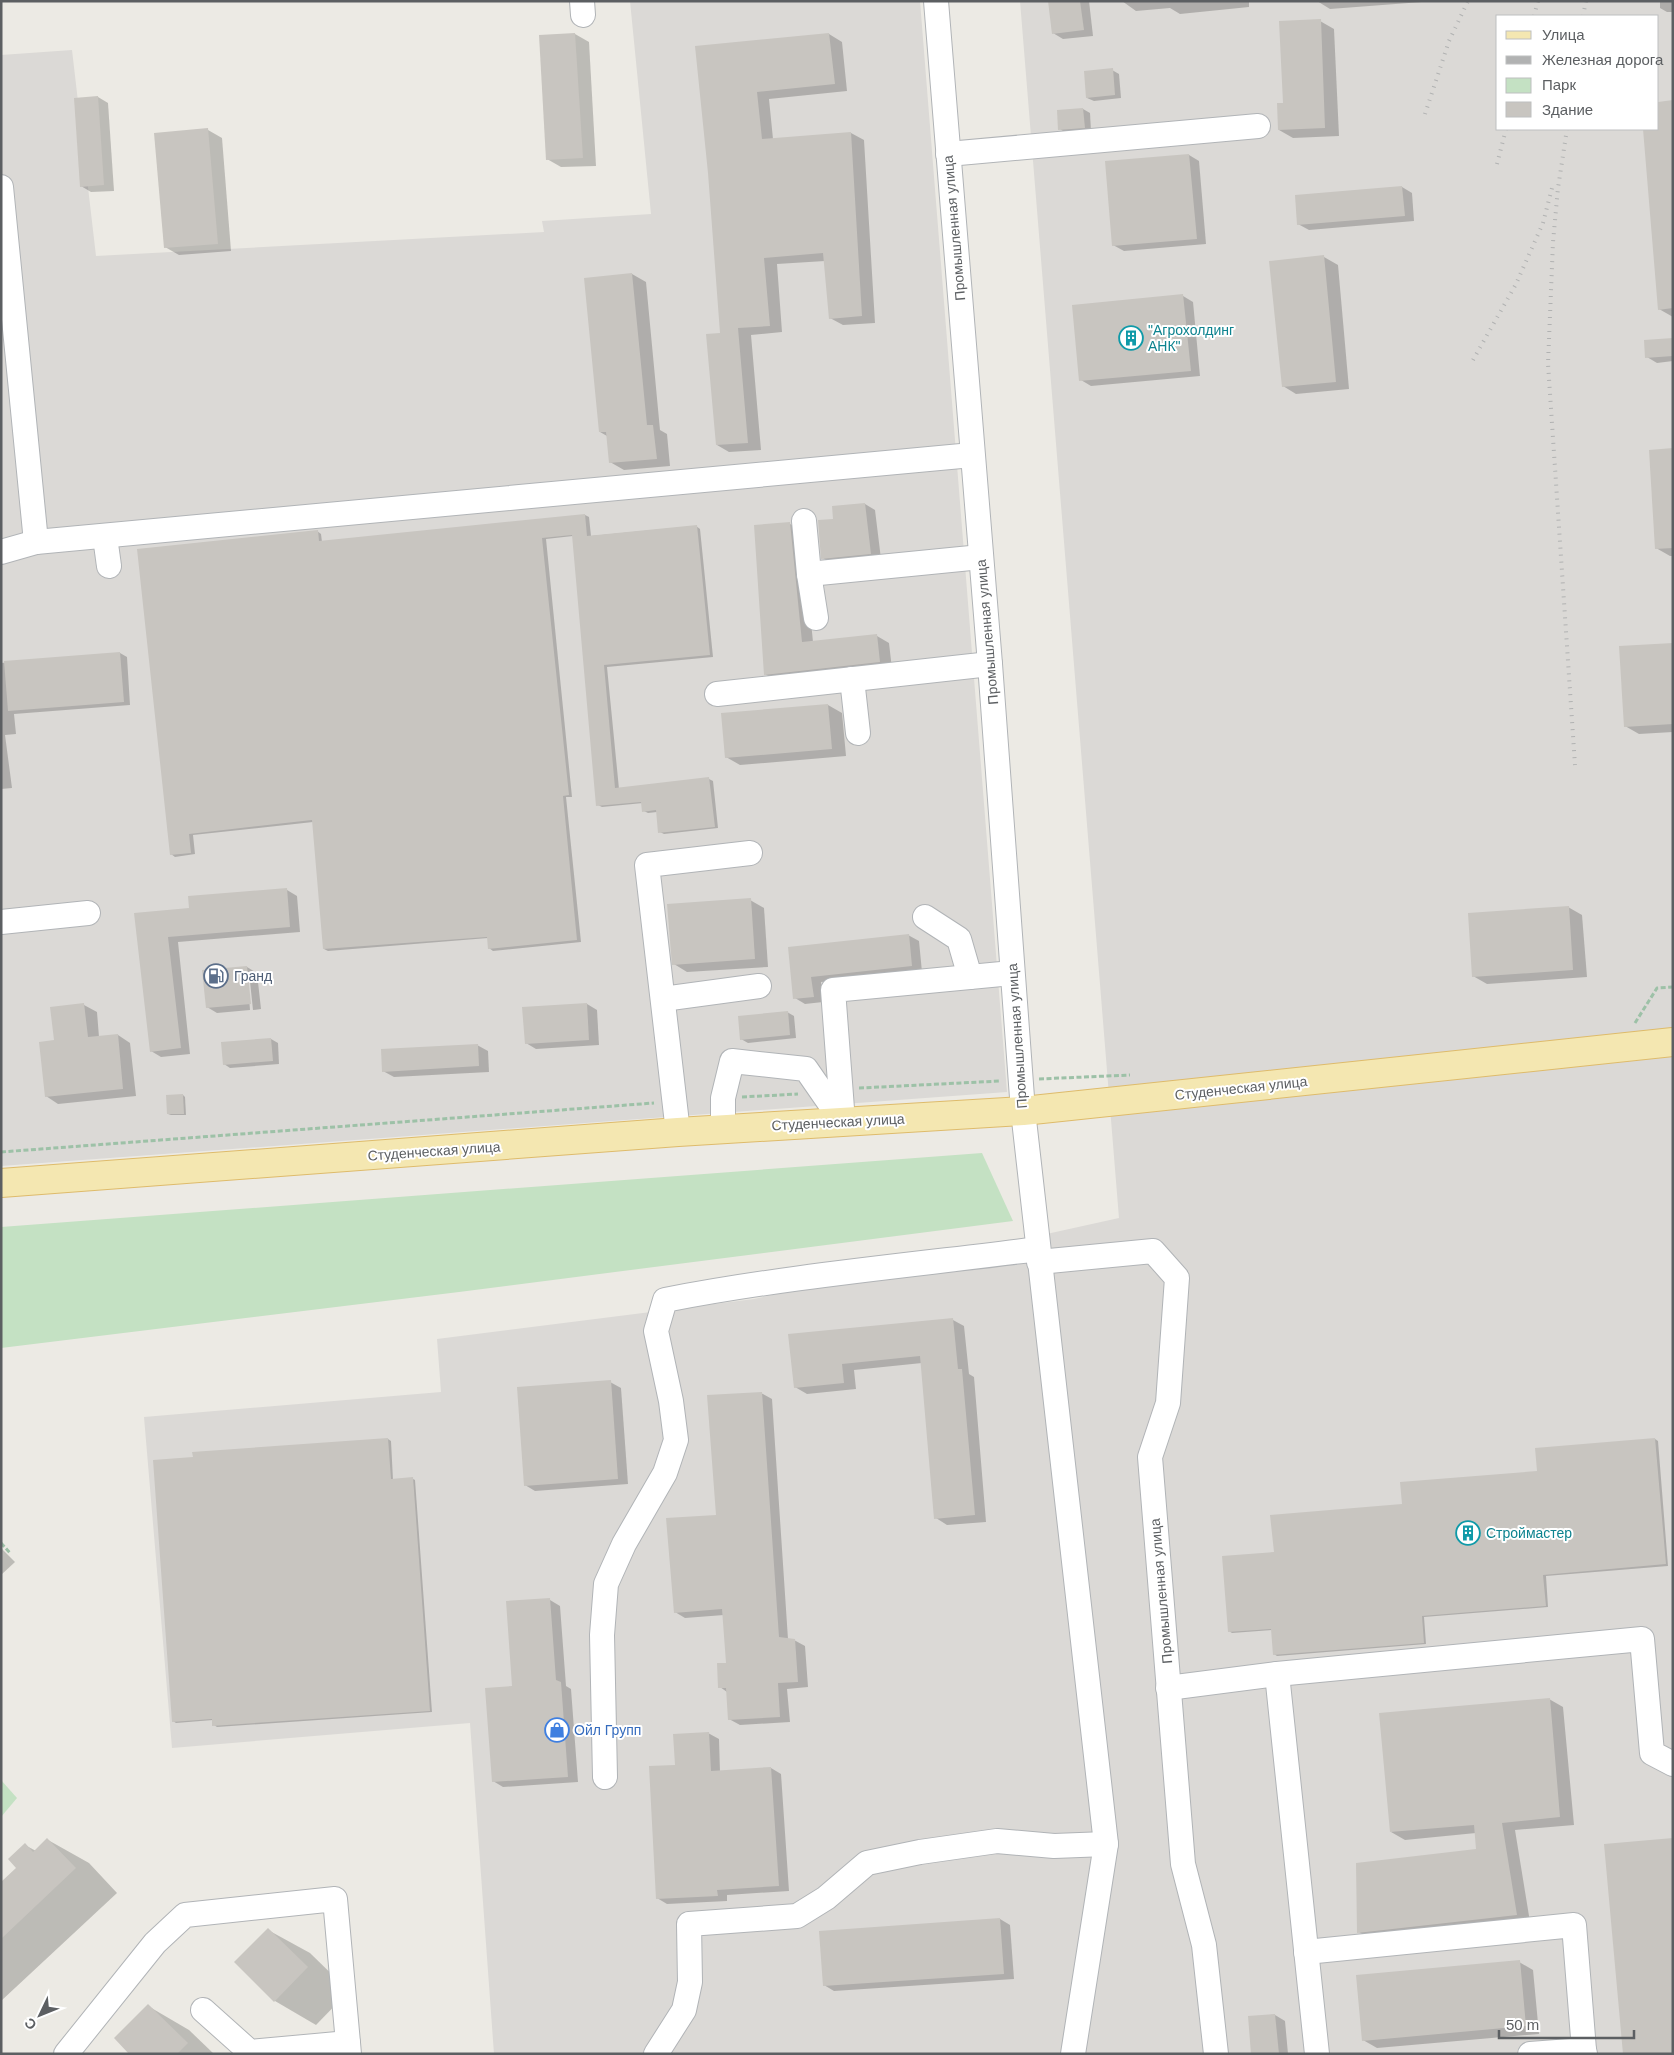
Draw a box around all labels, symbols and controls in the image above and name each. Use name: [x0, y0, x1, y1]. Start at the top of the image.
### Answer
legend: [1496, 15, 1659, 130]
text: Улица: [1542, 26, 1585, 43]
text: Железная дорога: [1542, 51, 1664, 68]
text: Парк: [1542, 76, 1576, 93]
text: Здание: [1542, 101, 1593, 118]
street label: Промышленная улица: [940, 155, 968, 301]
place label: "Агрохолдинг АНК": [1148, 322, 1234, 354]
building icon: "Агрохолдинг АНК": [1118, 325, 1144, 351]
street label: Промышленная улица: [973, 559, 1001, 705]
fuel station icon: Гранд: [203, 963, 229, 989]
street label: Промышленная улица: [1004, 963, 1030, 1109]
place label: Гранд: [234, 968, 272, 984]
street label: Студенческая улица: [1174, 1073, 1308, 1103]
street label: Студенческая улица: [771, 1111, 905, 1133]
street label: Студенческая улица: [367, 1138, 501, 1164]
street label: Промышленная улица: [1147, 1518, 1175, 1664]
building icon: Строймастер: [1455, 1520, 1481, 1546]
place label: Строймастер: [1486, 1525, 1572, 1541]
shop icon: Ойл Групп: [544, 1717, 570, 1743]
place label: Ойл Групп: [574, 1722, 641, 1738]
north arrow: [15, 1990, 65, 2040]
scale bar: [1499, 2008, 1634, 2040]
text: С: [21, 2015, 40, 2033]
text: 50 m: [1506, 2016, 1539, 2033]

